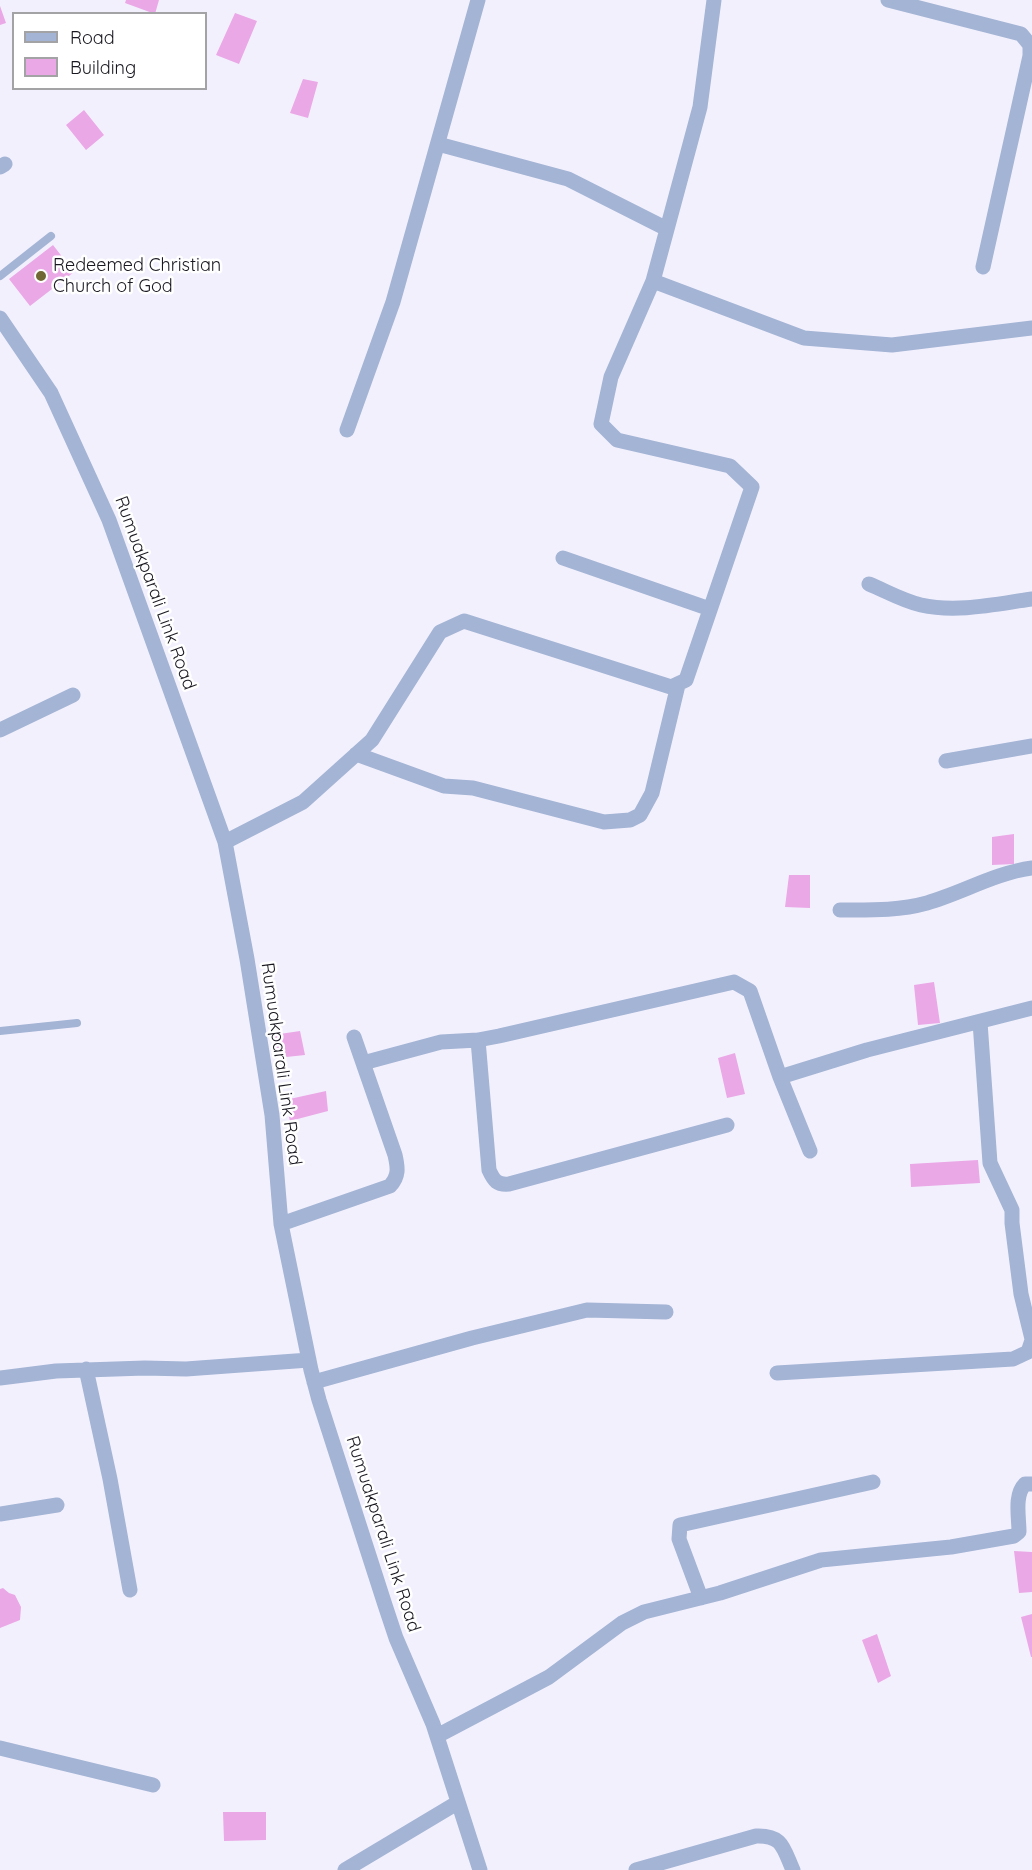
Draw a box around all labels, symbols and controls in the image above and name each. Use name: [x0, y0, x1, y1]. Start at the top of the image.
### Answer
legend: [12, 12, 207, 90]
text: Road: [70, 26, 115, 49]
text: Building: [70, 56, 136, 79]
place label: Redeemed Christian Church of God: [53, 255, 221, 298]
marker: Redeemed Christian Church of God: [34, 269, 48, 283]
street label: Rumuakparali Link Road: [110, 493, 200, 693]
street label: Rumuakparali Link Road: [256, 961, 306, 1167]
street label: Rumuakparali Link Road: [341, 1433, 425, 1635]

